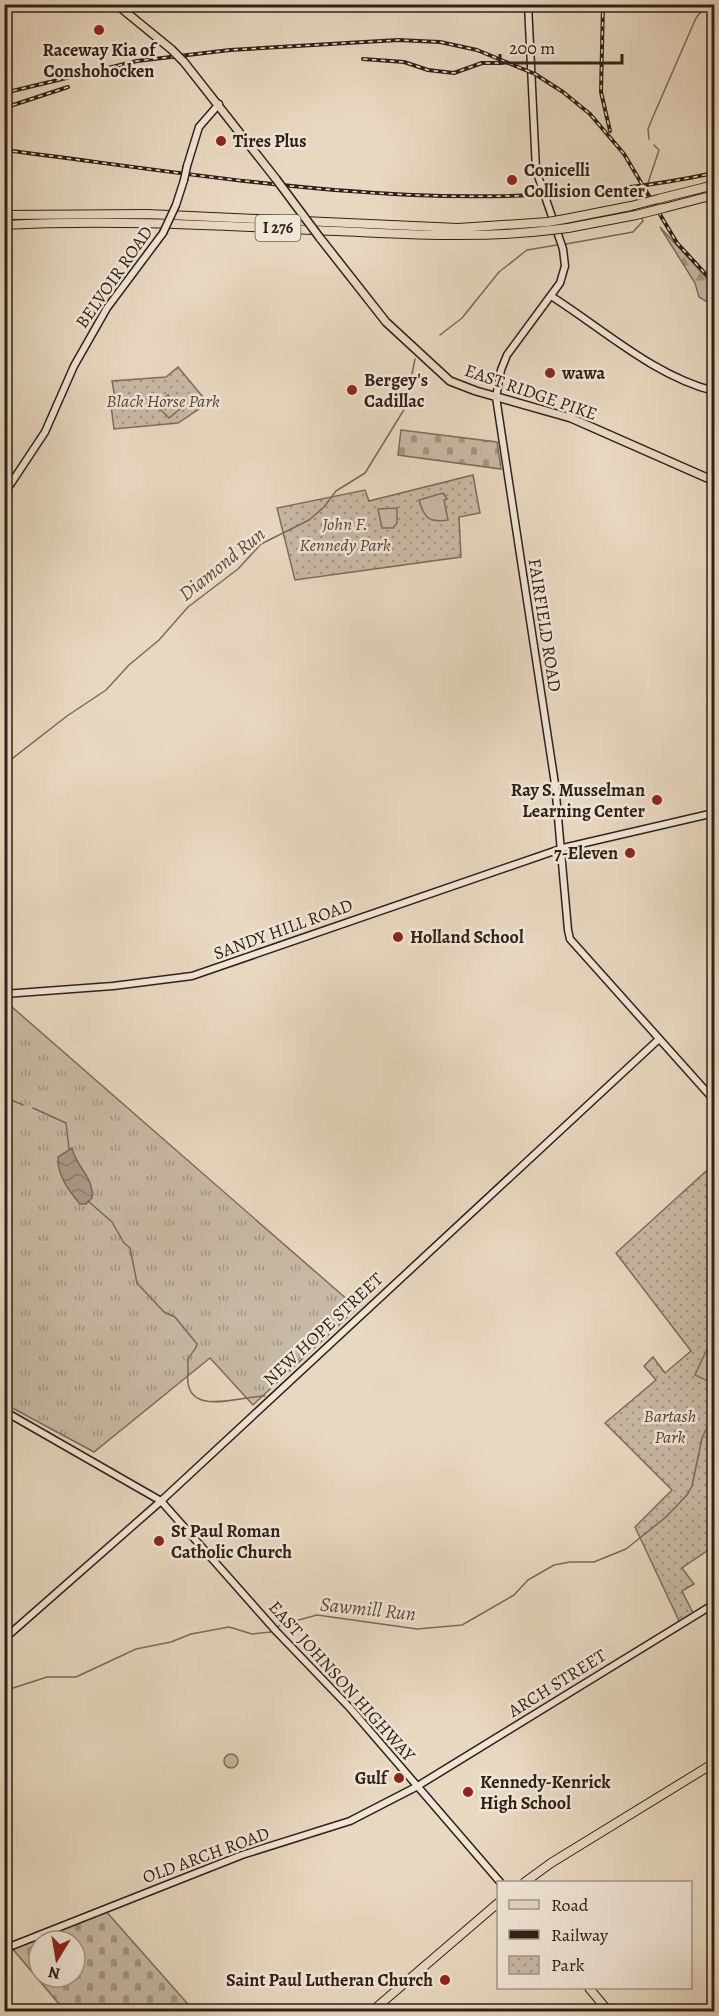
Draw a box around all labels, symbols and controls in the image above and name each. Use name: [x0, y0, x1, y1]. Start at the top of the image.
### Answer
marker: Raceway Kia of Conshohocken: [92, 23, 106, 37]
scale bar: [500, 27, 622, 65]
text: 200 m: [509, 36, 555, 60]
place label: Raceway Kia of Conshohocken: [42, 38, 158, 83]
place label: Tires Plus: [233, 129, 307, 153]
marker: Tires Plus: [214, 134, 228, 148]
place label: Conicelli Collision Center: [524, 158, 645, 203]
marker: Conicelli Collision Center: [505, 173, 519, 187]
road number: I 276: [256, 215, 300, 241]
street label: BELVOIR ROAD: [70, 221, 158, 333]
street label: EAST RIDGE PIKE: [461, 358, 601, 426]
place label: wawa: [561, 361, 605, 385]
marker: wawa: [543, 366, 557, 380]
place label: Bergey's Cadillac: [364, 368, 428, 413]
marker: Bergey's Cadillac: [345, 383, 359, 397]
park label: Black Horse Park: [106, 389, 220, 413]
park label: John F. Kennedy Park: [299, 512, 391, 557]
water label: Diamond Run: [173, 521, 271, 607]
street label: FAIRFIELD ROAD: [523, 557, 567, 693]
place label: Ray S. Musselman Learning Center: [511, 778, 646, 823]
marker: Ray S. Musselman Learning Center: [650, 793, 664, 807]
place label: 7-Eleven: [554, 841, 618, 865]
marker: 7-Eleven: [623, 846, 637, 860]
street label: SANDY HILL ROAD: [210, 893, 356, 965]
place label: Holland School: [410, 925, 524, 949]
marker: Holland School: [391, 930, 405, 944]
street label: NEW HOPE STREET: [258, 1267, 388, 1391]
park label: Bartash Park: [644, 1404, 697, 1449]
place label: St Paul Roman Catholic Church: [171, 1519, 292, 1564]
marker: St Paul Roman Catholic Church: [152, 1534, 166, 1548]
water label: Sawmill Run: [319, 1591, 417, 1627]
street label: EAST JOHNSON HIGHWAY: [263, 1595, 422, 1768]
street label: ARCH STREET: [503, 1643, 611, 1723]
place label: Gulf: [355, 1766, 390, 1790]
place label: Kennedy-Kenrick High School: [480, 1770, 611, 1815]
marker: Gulf: [392, 1771, 406, 1785]
marker: Kennedy-Kenrick High School: [461, 1785, 475, 1799]
street label: OLD ARCH ROAD: [139, 1821, 273, 1889]
legend: [497, 1881, 692, 1989]
text: Road: [551, 1893, 589, 1917]
text: Railway: [551, 1923, 609, 1947]
north arrow: [27, 1929, 87, 1989]
text: Park: [551, 1953, 585, 1977]
text: N: [46, 1961, 62, 1985]
place label: Saint Paul Lutheran Church: [226, 1968, 433, 1992]
marker: Saint Paul Lutheran Church: [438, 1973, 452, 1987]

